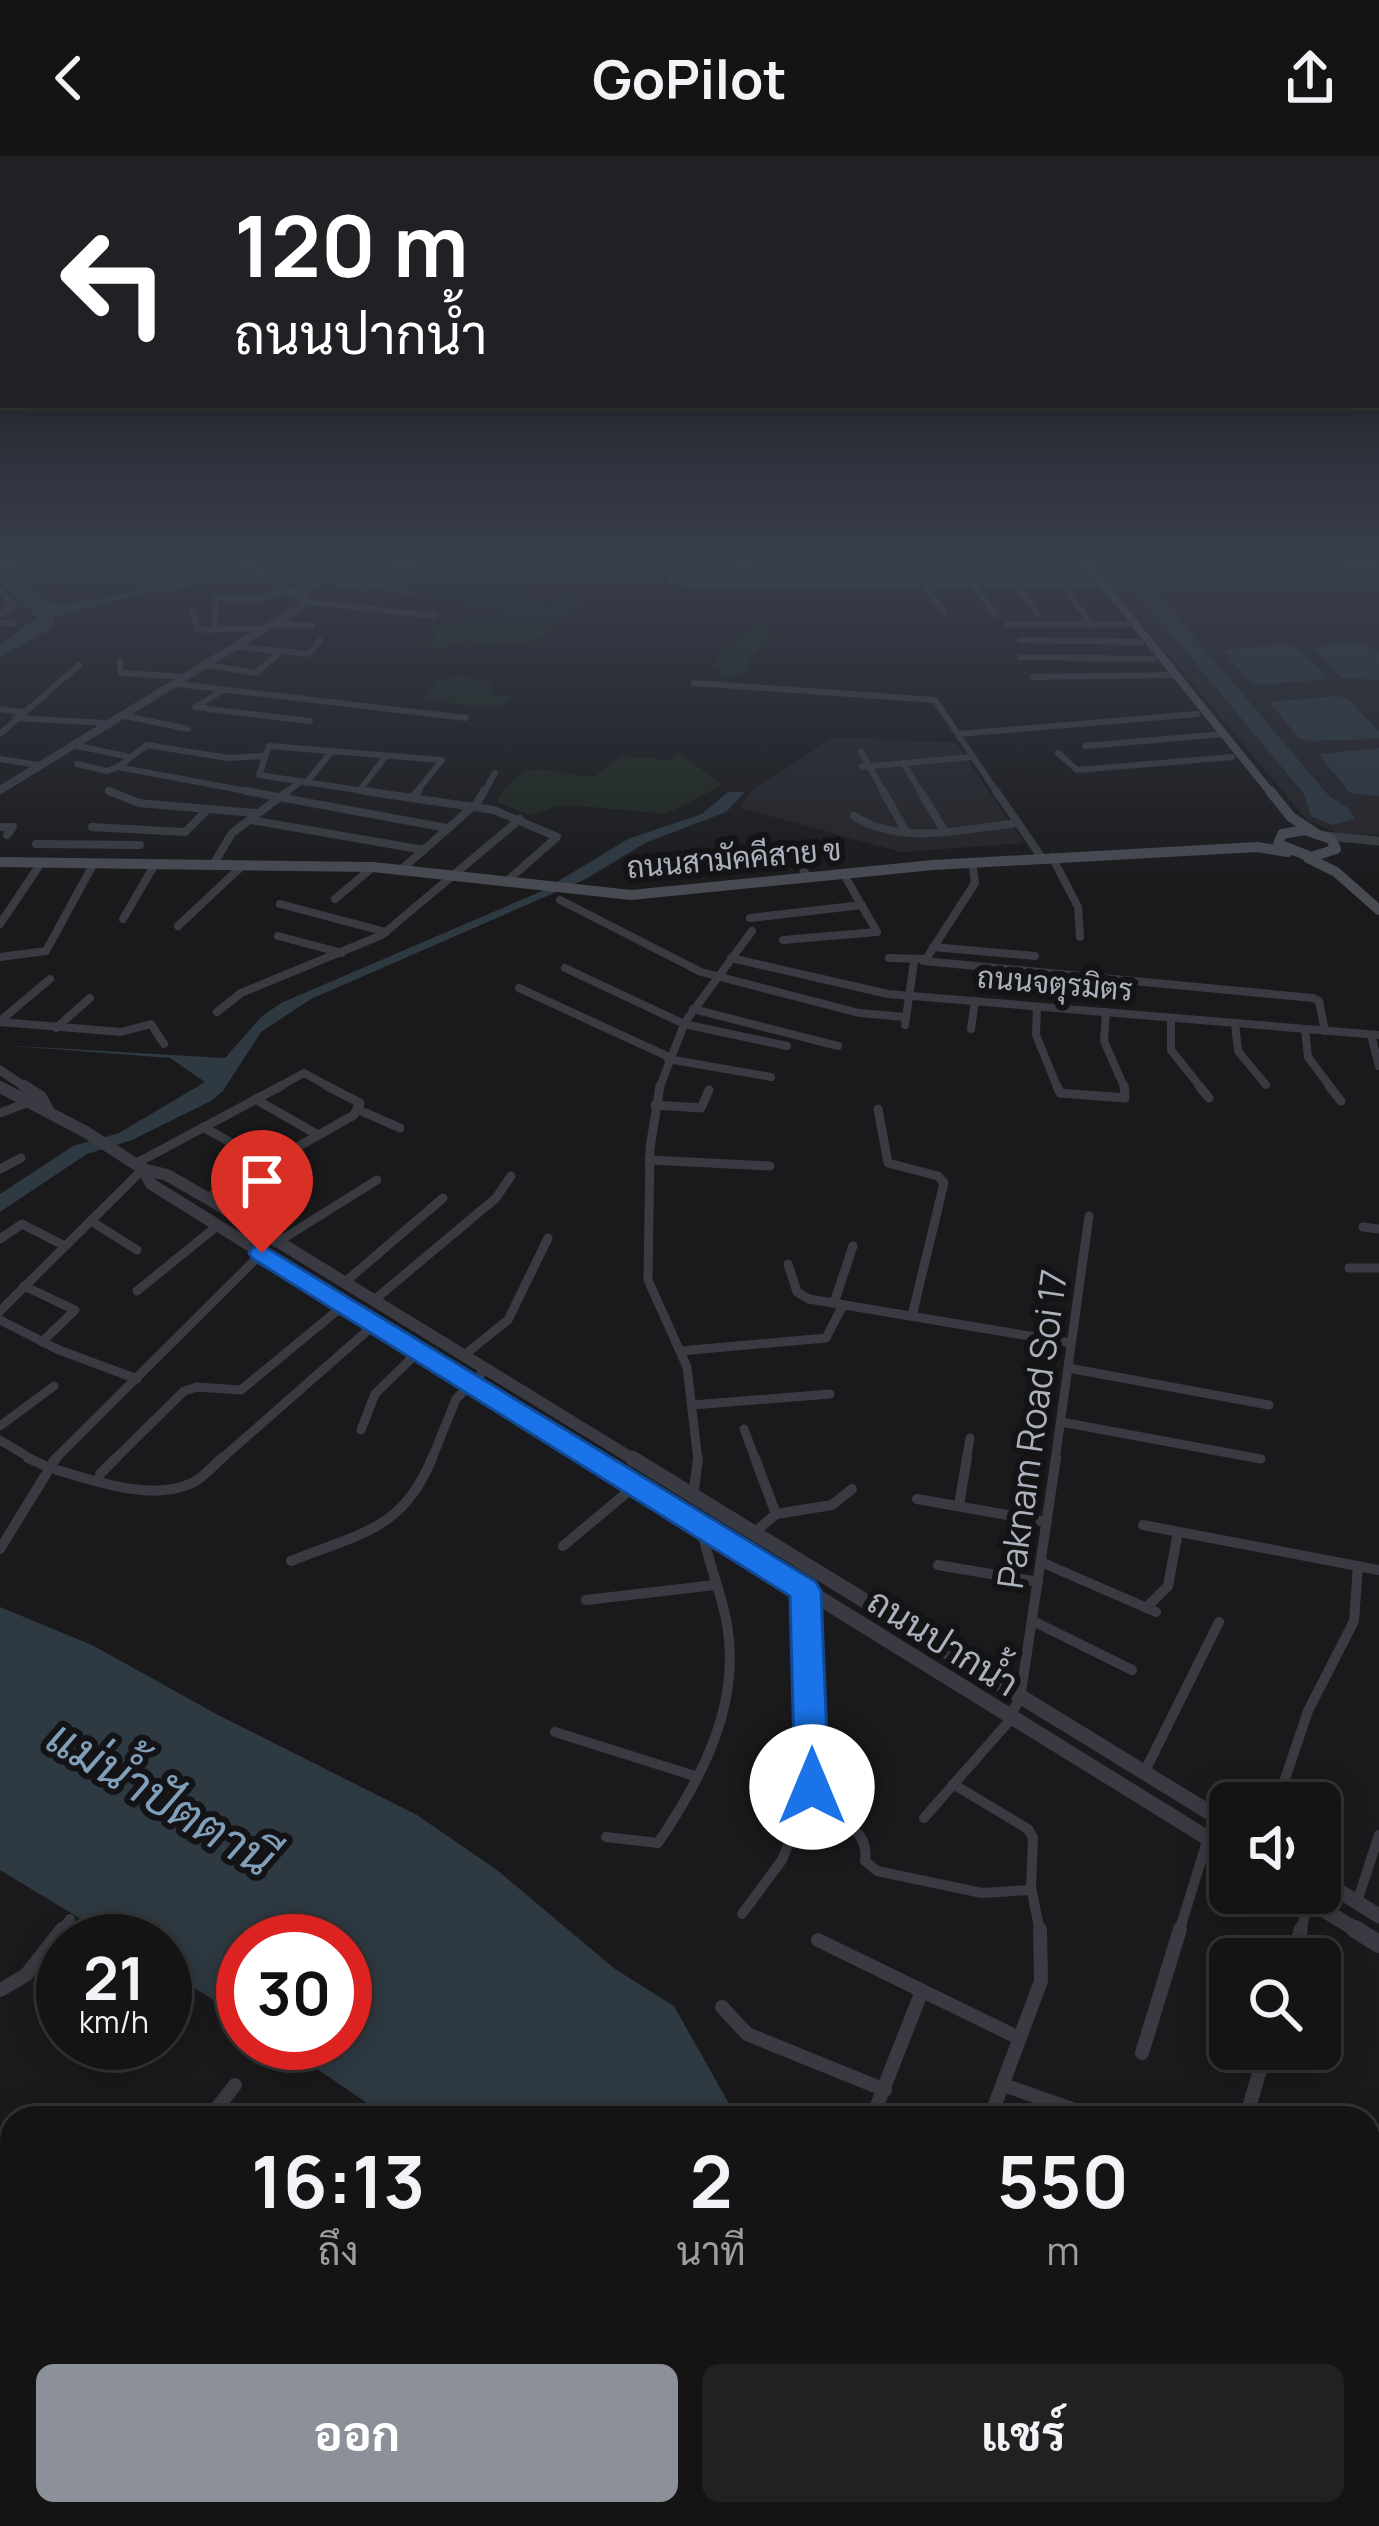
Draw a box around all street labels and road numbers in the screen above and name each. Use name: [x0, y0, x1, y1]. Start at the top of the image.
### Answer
street label: ถนนสามัคคีสาย ข: [625, 828, 843, 887]
street label: ถนนจตุรมิตร: [975, 955, 1135, 1012]
street label: Paknam Road Soi 17: [985, 1266, 1078, 1592]
street label: ถนนปากน้ำ: [859, 1571, 1031, 1707]

